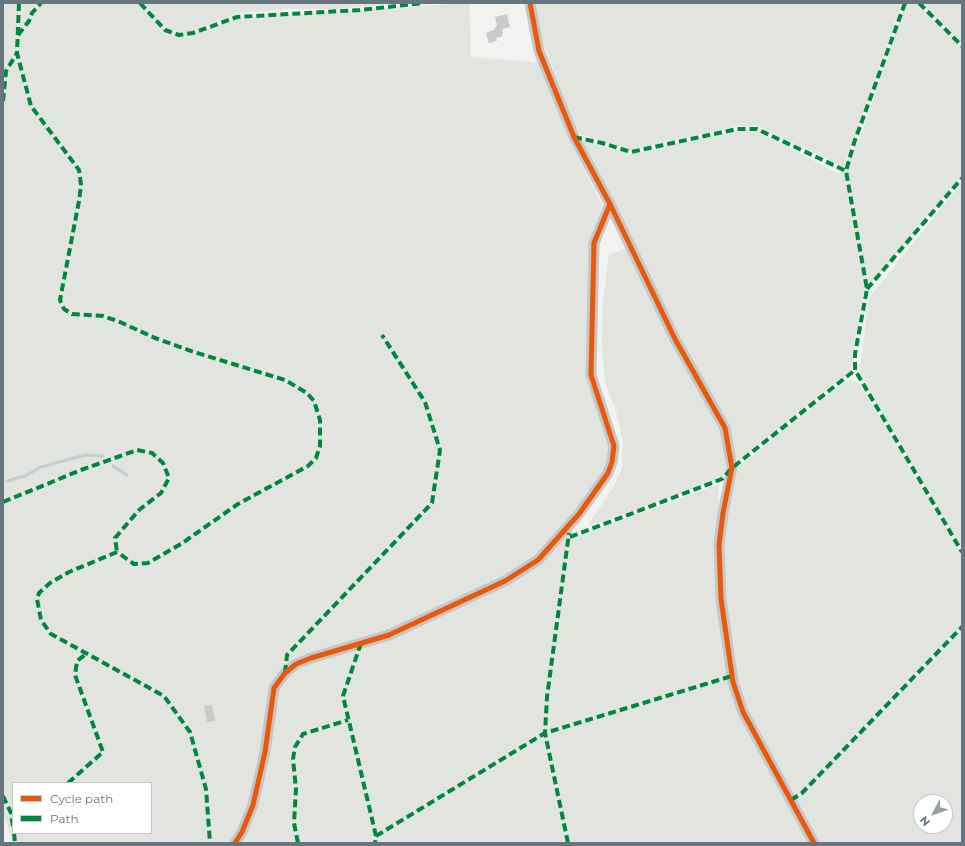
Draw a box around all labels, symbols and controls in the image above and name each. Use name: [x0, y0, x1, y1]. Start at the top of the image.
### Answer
legend: [12, 782, 152, 834]
text: Cycle path: [50, 791, 113, 806]
north arrow: [913, 794, 953, 834]
text: Path: [50, 811, 79, 826]
text: N: [917, 813, 933, 829]

